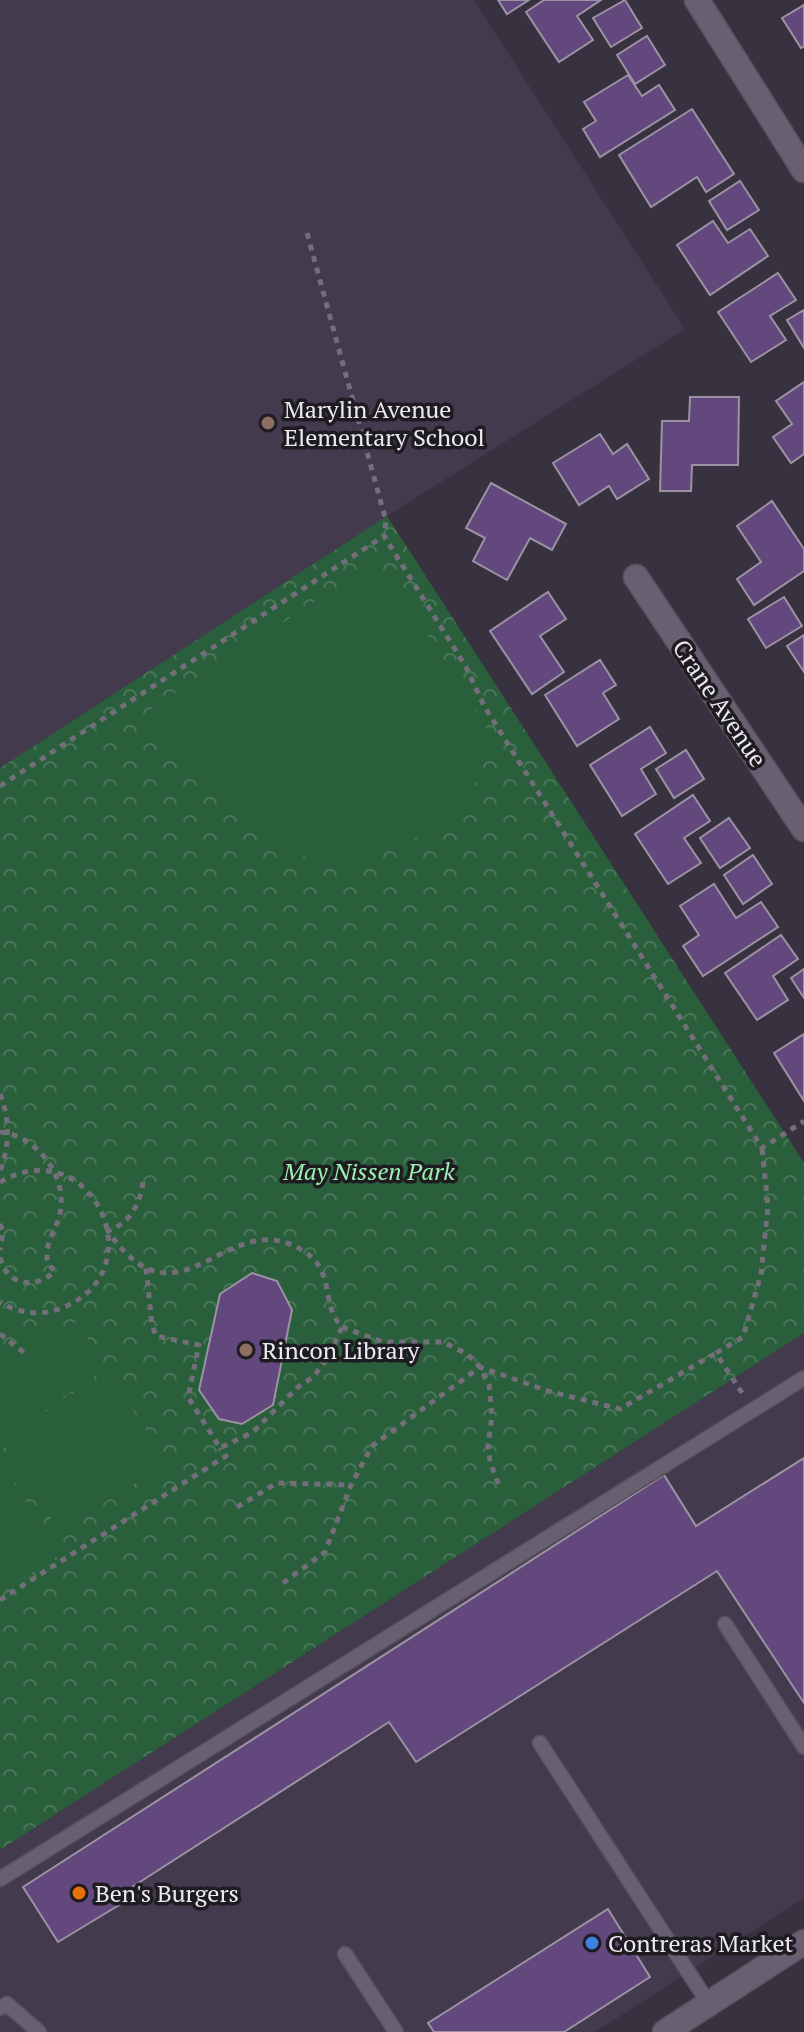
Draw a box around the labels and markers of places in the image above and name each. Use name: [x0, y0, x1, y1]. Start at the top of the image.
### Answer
place label: Marylin Avenue Elementary School: [284, 393, 485, 453]
marker: Marylin Avenue Elementary School: [259, 414, 277, 432]
place label: Rincon Library: [262, 1334, 420, 1366]
marker: Rincon Library: [237, 1341, 255, 1359]
place label: Ben's Burgers: [95, 1877, 239, 1909]
marker: Ben's Burgers: [70, 1884, 88, 1902]
place label: Contreras Market: [608, 1927, 793, 1959]
marker: Contreras Market: [583, 1934, 601, 1952]

